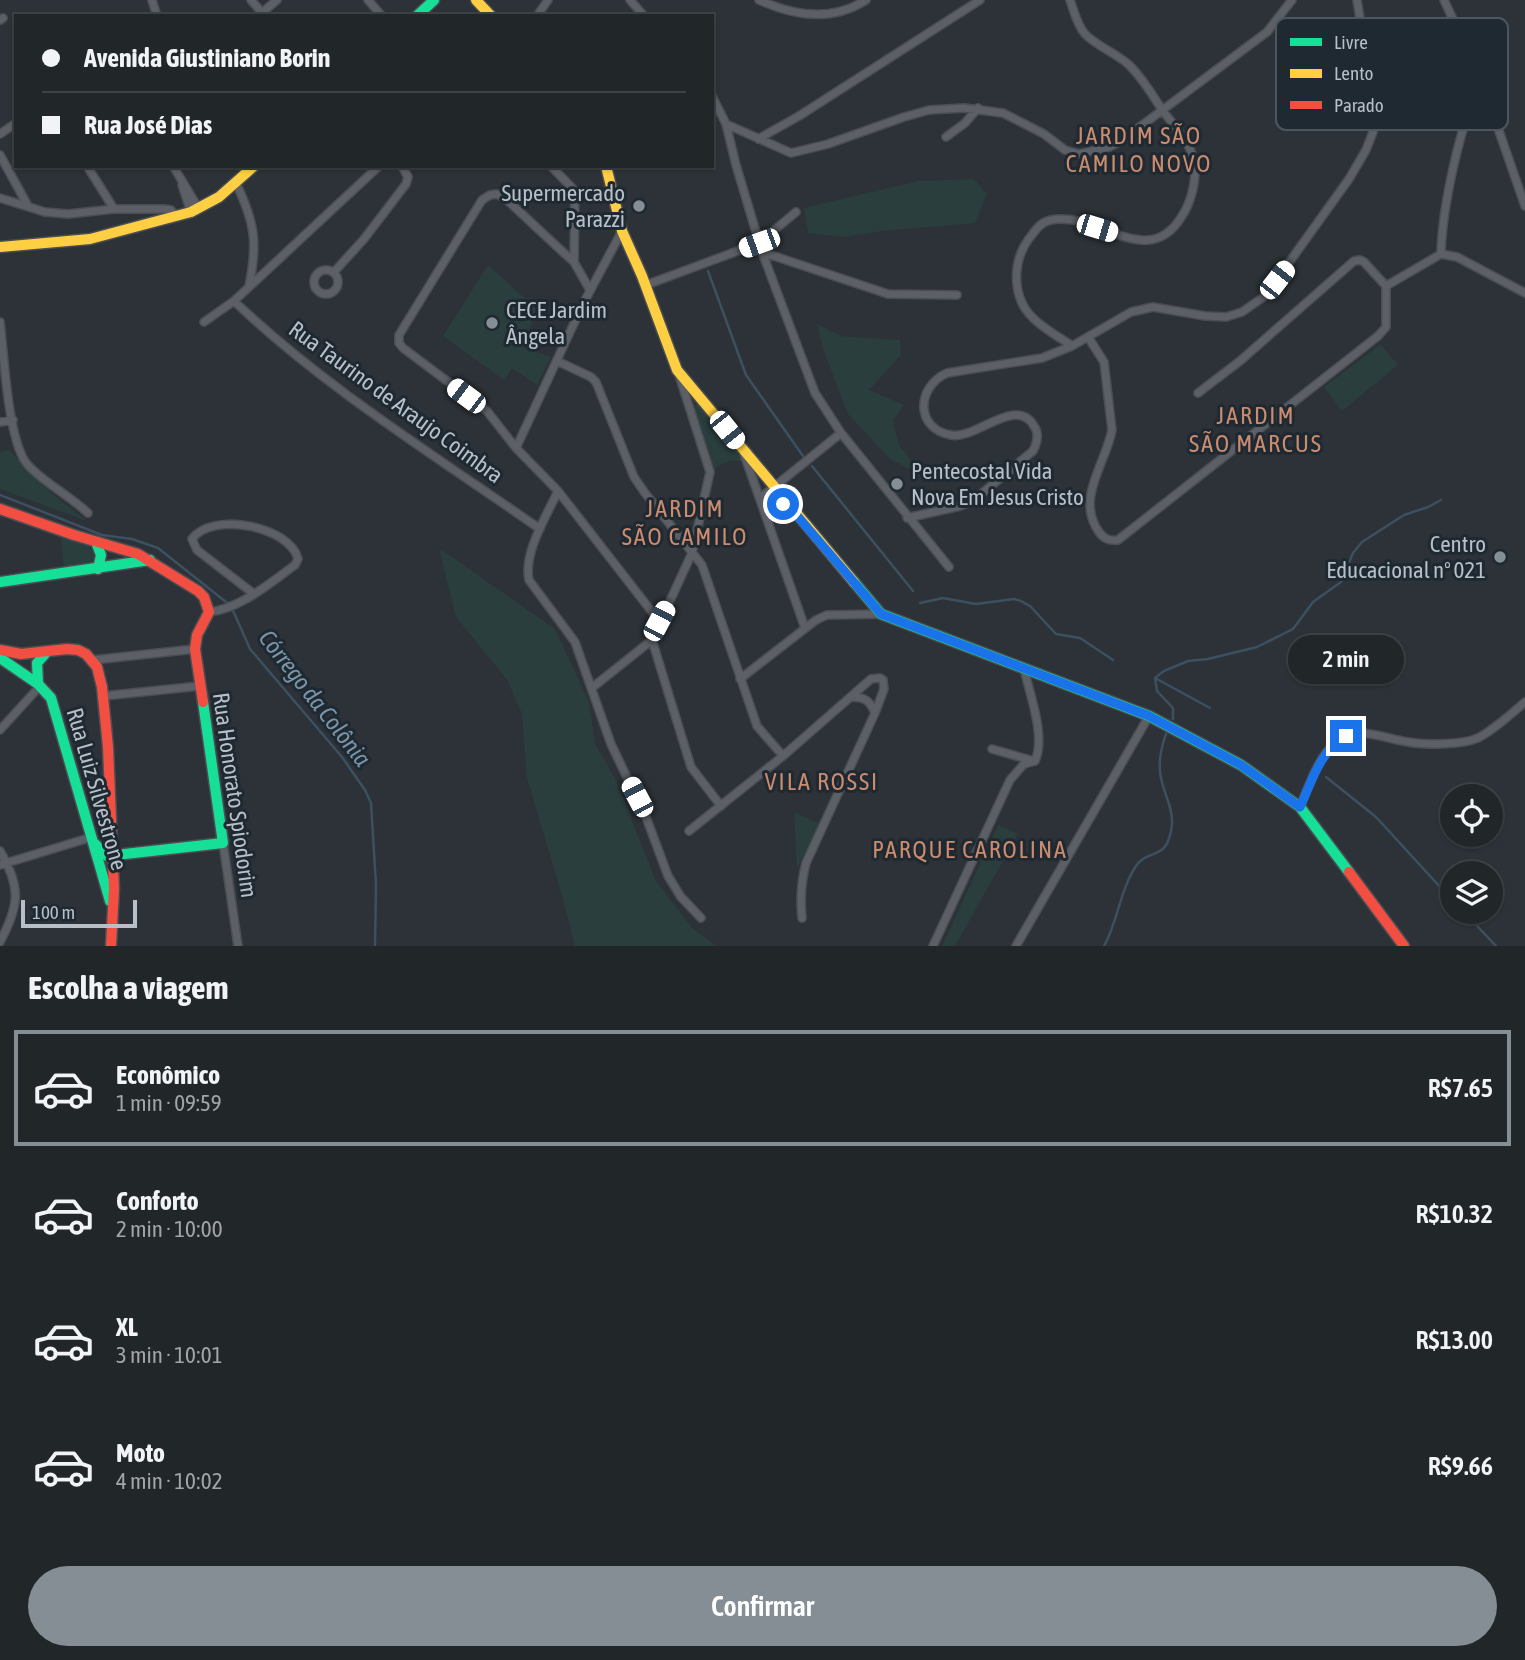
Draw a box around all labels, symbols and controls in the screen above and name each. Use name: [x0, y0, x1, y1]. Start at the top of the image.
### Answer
legend: [1276, 18, 1508, 130]
text: Livre: [1334, 31, 1368, 53]
text: Avenida Giustiniano Borin: [84, 43, 330, 73]
text: Lento: [1334, 62, 1373, 84]
text: Parado: [1334, 94, 1384, 116]
text: Rua José Dias: [84, 110, 212, 140]
district label: JARDIM SÃO CAMILO NOVO: [1066, 122, 1212, 177]
place label: Supermercado Parazzi: [501, 180, 625, 232]
marker: Supermercado Parazzi: [631, 198, 647, 214]
car: [1074, 212, 1121, 244]
car: [736, 226, 783, 260]
car: [1256, 257, 1299, 303]
place label: CECE Jardim Ângela: [506, 297, 607, 349]
marker: CECE Jardim Ângela: [484, 315, 500, 331]
street label: Rua Taurino de Araujo Coimbra: [284, 316, 508, 488]
car: [443, 375, 490, 417]
district label: JARDIM SÃO MARCUS: [1189, 402, 1323, 457]
car: [706, 407, 749, 453]
place label: Pentecostal Vida Nova Em Jesus Cristo: [911, 458, 1084, 510]
marker: Pentecostal Vida Nova Em Jesus Cristo: [889, 476, 905, 492]
route start: [767, 488, 799, 520]
district label: JARDIM SÃO CAMILO: [622, 495, 748, 550]
place label: Centro Educacional nº 021: [1326, 531, 1486, 583]
marker: Centro Educacional nº 021: [1492, 549, 1508, 565]
car: [640, 598, 679, 644]
water label: Córrego da Colônia: [254, 625, 376, 771]
callout: 2 min: [1288, 634, 1404, 684]
text: 2 min: [1323, 646, 1369, 672]
street label: Rua Honorato Spiodorim: [208, 691, 262, 899]
street label: Rua Luiz Silvestrone: [61, 705, 133, 873]
route end: [1330, 720, 1362, 752]
district label: VILA ROSSI: [765, 768, 879, 795]
car: [618, 774, 657, 820]
map controls: [1440, 784, 1503, 924]
button: locate: [1440, 784, 1503, 847]
district label: PARQUE CAROLINA: [872, 836, 1068, 863]
button: layers: [1440, 861, 1503, 924]
scale bar: [21, 897, 136, 929]
text: 100 m: [32, 901, 75, 923]
text: Escolha a viagem: [28, 969, 228, 1006]
icon: car: [32, 1057, 95, 1120]
text: Econômico: [116, 1060, 220, 1090]
text: R$7.65: [1428, 1073, 1493, 1103]
text: 1 min · 09:59: [116, 1090, 222, 1116]
icon: car: [32, 1183, 95, 1246]
text: Conforto: [116, 1186, 199, 1216]
text: R$10.32: [1416, 1199, 1493, 1229]
text: 2 min · 10:00: [116, 1216, 222, 1242]
icon: car: [32, 1309, 95, 1372]
text: XL: [116, 1312, 138, 1342]
text: R$13.00: [1416, 1325, 1493, 1355]
text: 3 min · 10:01: [116, 1342, 222, 1368]
icon: car: [32, 1435, 95, 1498]
text: Moto: [116, 1438, 165, 1468]
text: R$9.66: [1428, 1451, 1493, 1481]
text: 4 min · 10:02: [116, 1468, 222, 1494]
button: Confirmar: [28, 1566, 1497, 1646]

